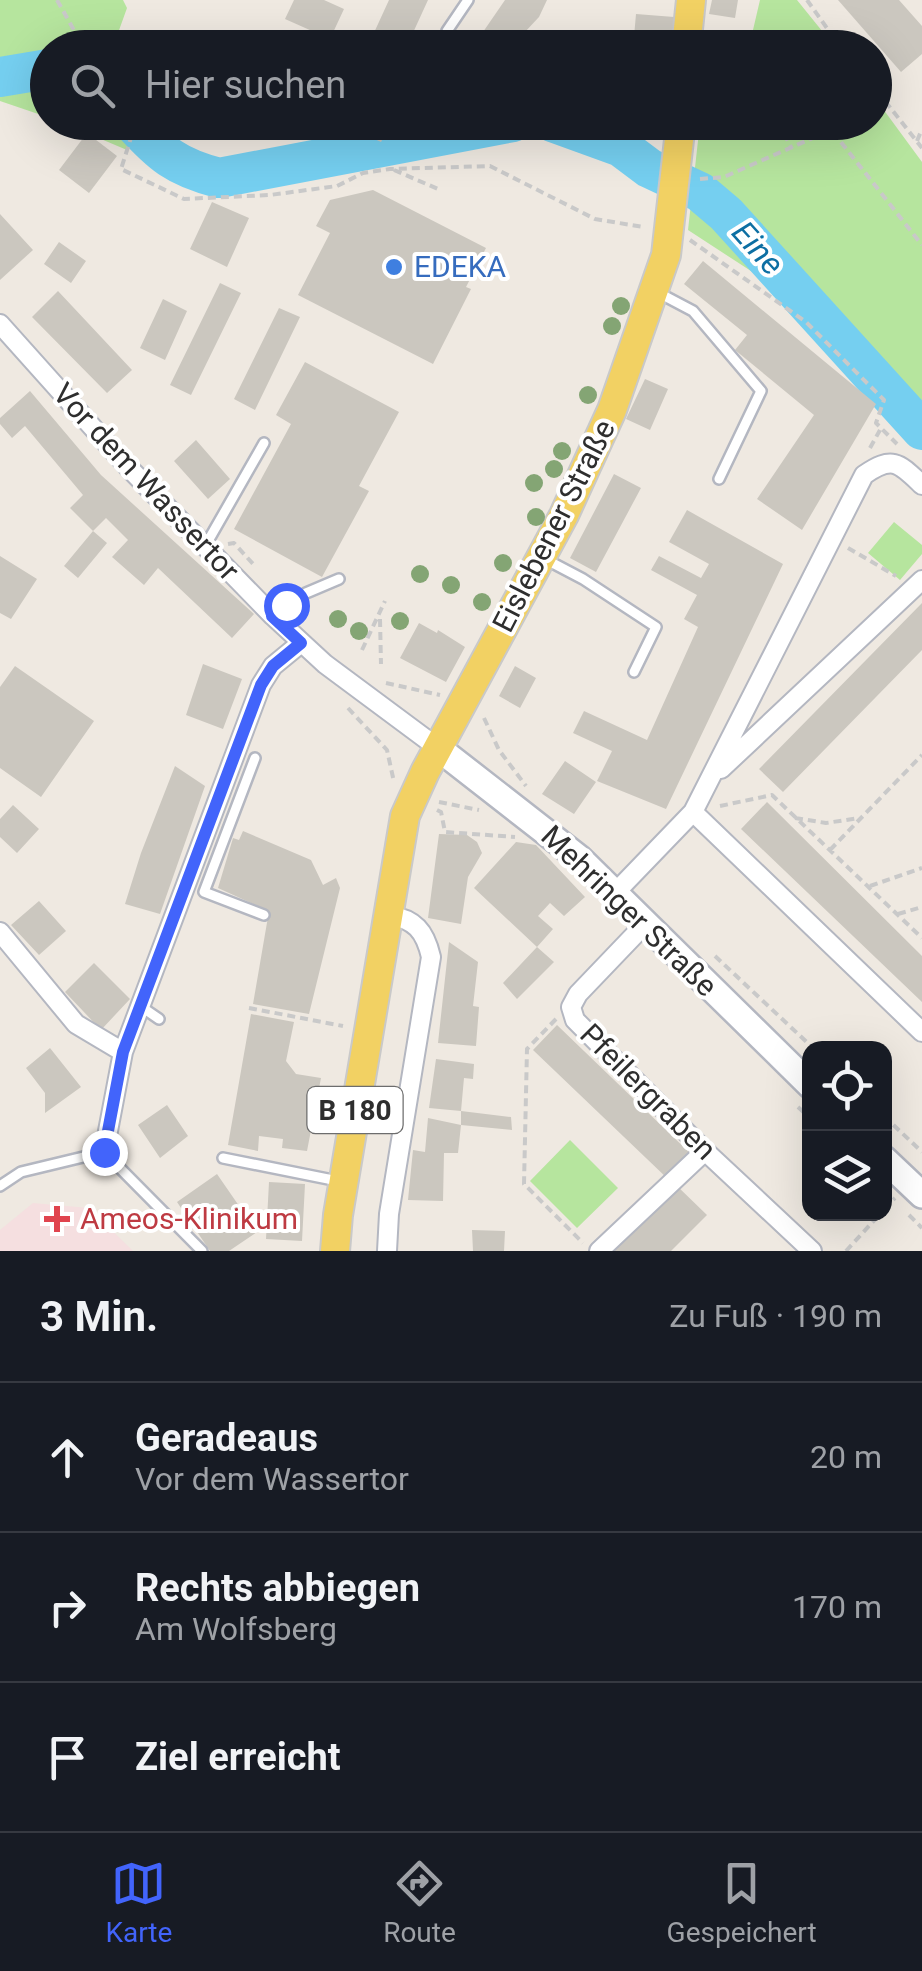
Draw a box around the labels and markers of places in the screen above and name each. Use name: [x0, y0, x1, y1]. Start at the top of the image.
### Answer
place label: EDEKA: [414, 249, 507, 284]
marker: EDEKA: [383, 256, 405, 278]
place label: Ameos-Klinikum: [80, 1201, 298, 1236]
marker: Ameos-Klinikum: [44, 1206, 70, 1232]

